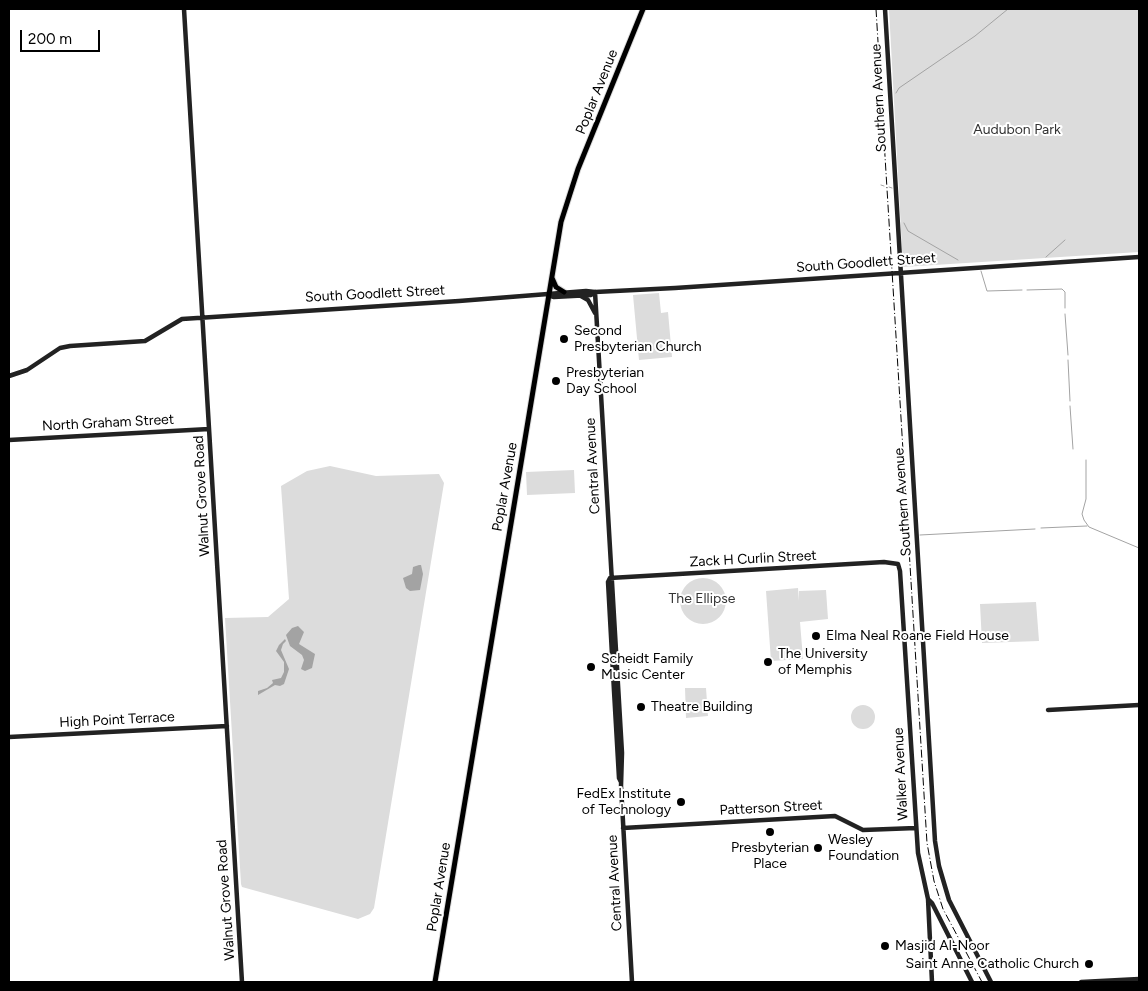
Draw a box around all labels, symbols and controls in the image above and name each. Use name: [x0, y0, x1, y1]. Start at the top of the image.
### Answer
scale bar: [22, 20, 102, 52]
text: 200 m: [28, 30, 72, 48]
street label: Southern Avenue: [868, 43, 890, 153]
street label: Poplar Avenue: [572, 47, 622, 137]
park label: Audubon Park: [973, 122, 1061, 138]
street label: South Goodlett Street: [796, 250, 936, 276]
street label: South Goodlett Street: [305, 282, 445, 306]
place label: Second Presbyterian Church: [574, 323, 701, 356]
marker: Second Presbyterian Church: [558, 333, 570, 345]
place label: Presbyterian Day School: [566, 365, 644, 398]
marker: Presbyterian Day School: [550, 375, 562, 387]
street label: North Graham Street: [42, 411, 174, 435]
street label: Central Avenue: [582, 417, 604, 515]
street label: Walnut Grove Road: [190, 435, 214, 557]
street label: Poplar Avenue: [489, 441, 521, 533]
street label: Southern Avenue: [891, 447, 915, 557]
street label: Zack H Curlin Street: [689, 547, 817, 571]
park label: The Ellipse: [669, 591, 735, 607]
place label: Elma Neal Roane Field House: [826, 628, 1009, 644]
marker: Elma Neal Roane Field House: [810, 630, 822, 642]
place label: The University of Memphis: [778, 646, 868, 679]
place label: Scheidt Family Music Center: [601, 651, 693, 684]
marker: The University of Memphis: [762, 656, 774, 668]
marker: Scheidt Family Music Center: [585, 661, 597, 673]
place label: Theatre Building: [651, 699, 753, 715]
marker: Theatre Building: [635, 701, 647, 713]
street label: High Point Terrace: [59, 709, 175, 731]
street label: Walker Avenue: [890, 727, 912, 821]
place label: FedEx Institute of Technology: [577, 786, 671, 819]
marker: FedEx Institute of Technology: [675, 796, 687, 808]
street label: Patterson Street: [719, 797, 823, 819]
marker: Presbyterian Place: [764, 826, 776, 838]
place label: Wesley Foundation: [828, 832, 899, 864]
street label: Central Avenue: [604, 834, 626, 932]
street label: Walnut Grove Road: [213, 839, 239, 961]
place label: Presbyterian Place: [731, 840, 809, 872]
street label: Poplar Avenue: [424, 841, 454, 933]
marker: Wesley Foundation: [812, 842, 824, 854]
place label: Masjid Al-Noor: [895, 938, 989, 954]
marker: Masjid Al-Noor: [879, 940, 891, 952]
place label: Saint Anne Catholic Church: [906, 956, 1079, 972]
marker: Saint Anne Catholic Church: [1083, 958, 1095, 970]

